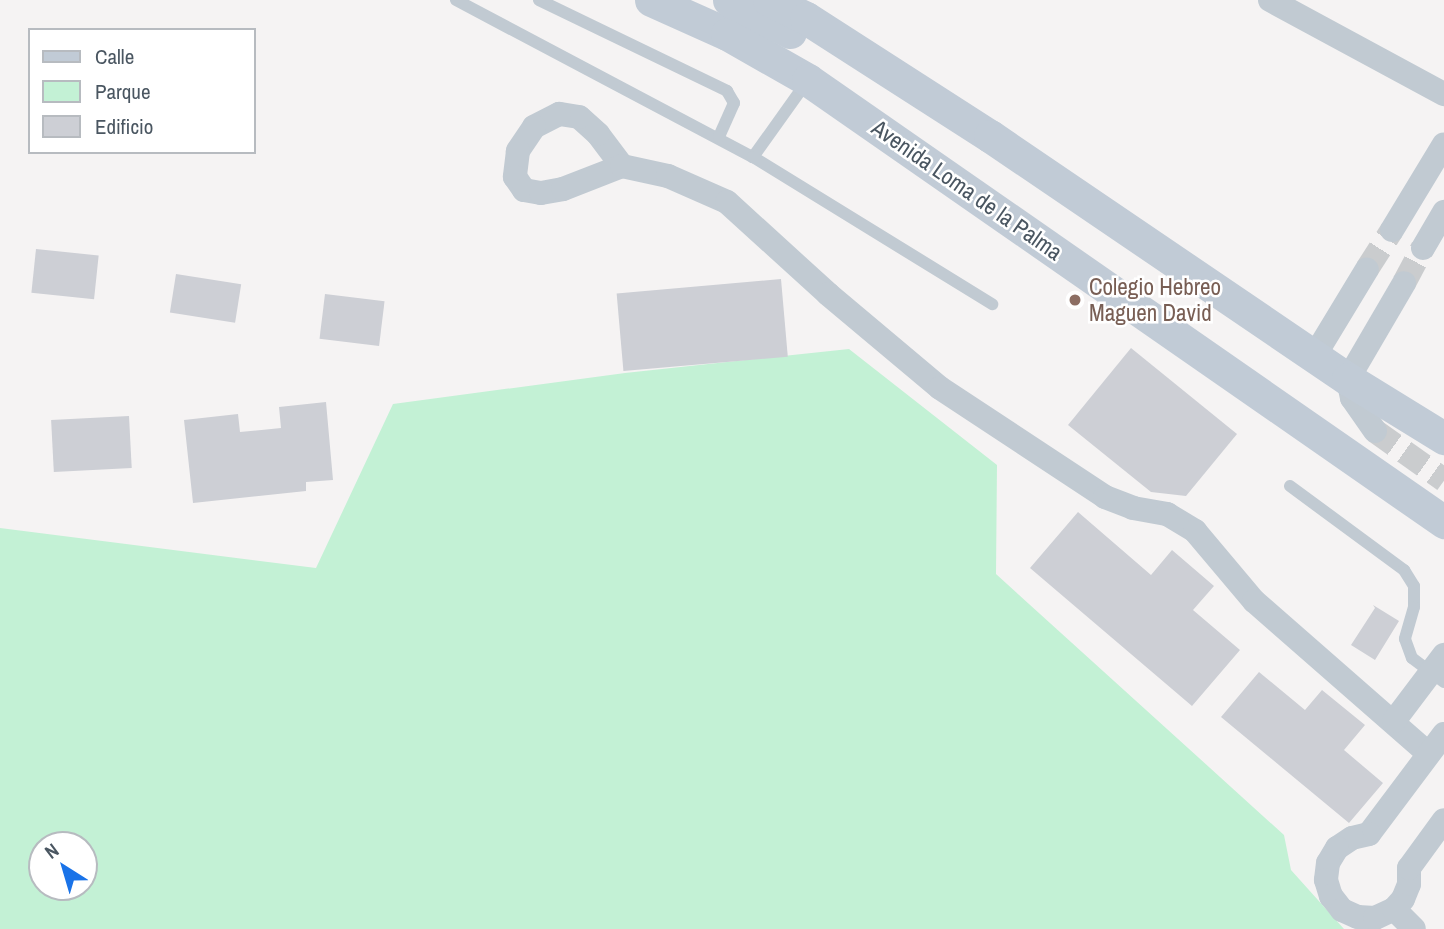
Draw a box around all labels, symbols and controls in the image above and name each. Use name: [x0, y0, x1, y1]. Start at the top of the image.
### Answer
legend: [28, 28, 256, 154]
text: Calle: [95, 42, 134, 71]
text: Parque: [95, 77, 151, 106]
text: Edificio: [95, 112, 153, 141]
street label: Avenida Loma de la Palma: [866, 114, 1068, 266]
place label: Colegio Hebreo Maguen David: [1089, 273, 1221, 327]
marker: Colegio Hebreo Maguen David: [1067, 292, 1083, 308]
north arrow: [28, 831, 98, 901]
text: N: [39, 837, 64, 865]

